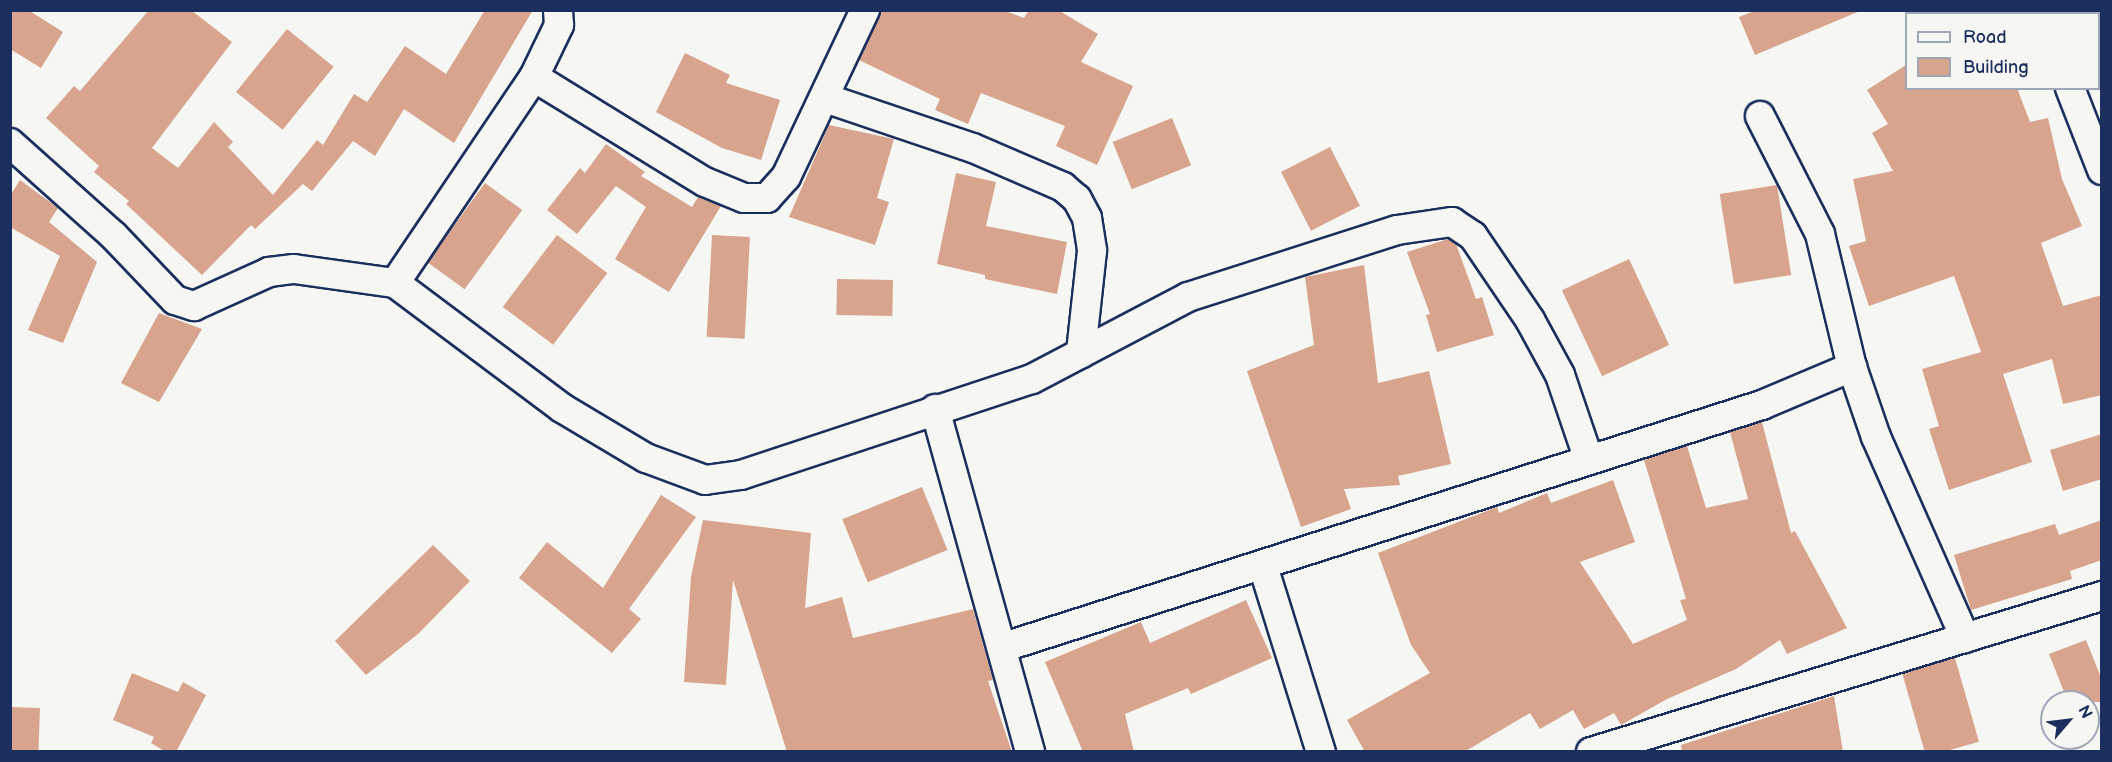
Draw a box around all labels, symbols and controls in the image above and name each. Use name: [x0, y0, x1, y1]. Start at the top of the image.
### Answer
legend: [1905, 12, 2100, 90]
text: Road: [1963, 27, 2007, 48]
text: Building: [1963, 57, 2029, 78]
north arrow: [2040, 690, 2100, 750]
text: N: [2073, 702, 2096, 722]

